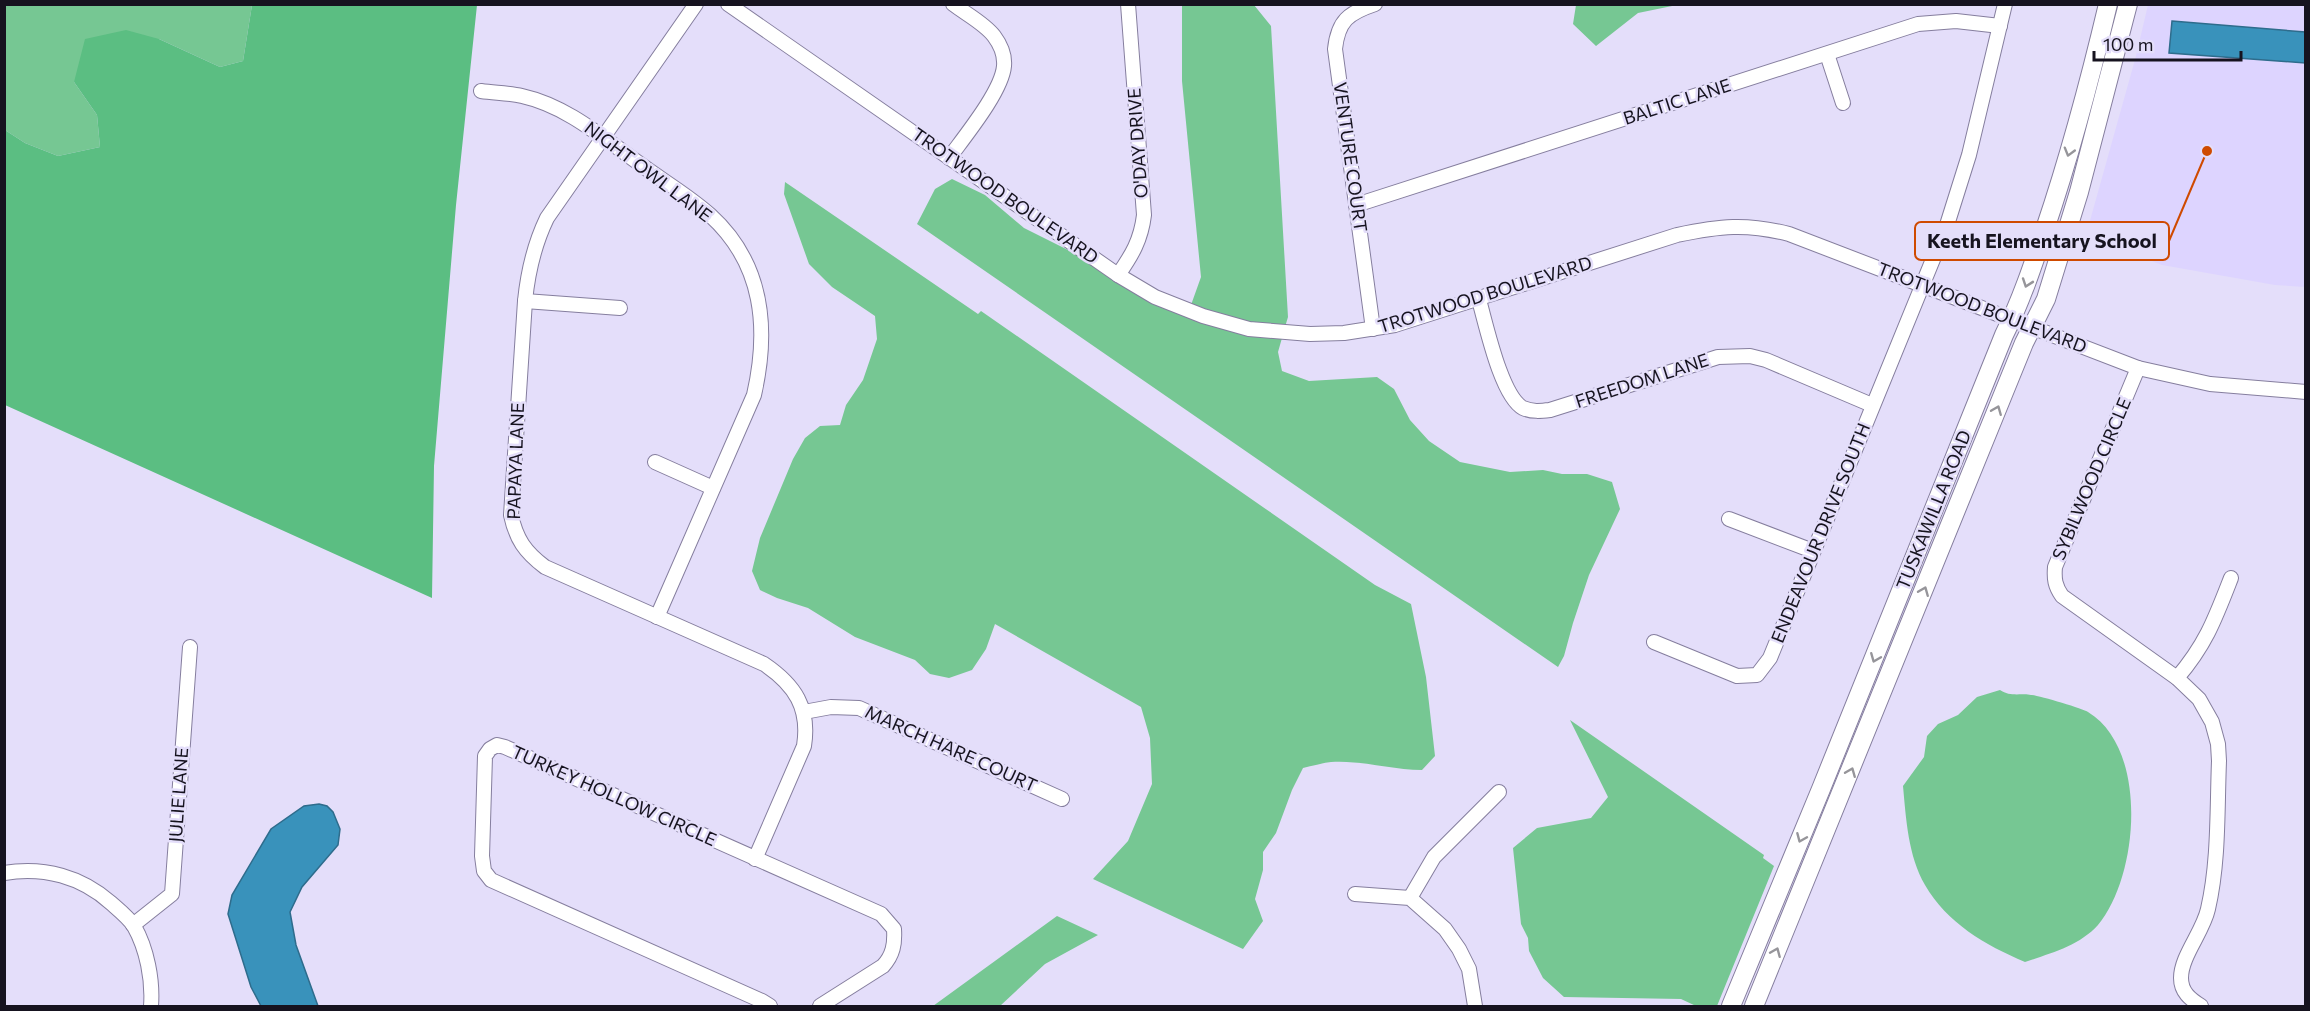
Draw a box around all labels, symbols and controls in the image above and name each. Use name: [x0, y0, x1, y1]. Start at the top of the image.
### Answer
scale bar: [2094, 24, 2241, 62]
text: 100 m: [2103, 33, 2153, 55]
street label: BALTIC LANE: [1620, 73, 1733, 129]
street label: VENTURE COURT: [1330, 81, 1372, 233]
street label: O'DAY DRIVE: [1122, 87, 1152, 199]
street label: NIGHT OWL LANE: [581, 116, 717, 226]
street label: TROTWOOD BOULEVARD: [908, 122, 1103, 268]
one-way arrow: [2064, 147, 2077, 157]
callout: Keeth Elementary School: [1915, 222, 2169, 260]
text: Keeth Elementary School: [1927, 228, 2157, 252]
street label: TROTWOOD BOULEVARD: [1375, 251, 1594, 337]
street label: TROTWOOD BOULEVARD: [1875, 257, 2090, 357]
one-way arrow: [2022, 277, 2034, 288]
street label: FREEDOM LANE: [1572, 348, 1711, 412]
street label: SYBILWOOD CIRCLE: [2047, 394, 2135, 563]
street label: PAPAYA LANE: [502, 402, 528, 520]
one-way arrow: [1990, 406, 2002, 417]
street label: ENDEAVOUR DRIVE SOUTH: [1766, 420, 1874, 646]
street label: TUSKAWILLA ROAD: [1891, 427, 1975, 593]
one-way arrow: [1917, 587, 1929, 598]
one-way arrow: [1870, 651, 1882, 662]
street label: MARCH HARE COURT: [862, 700, 1041, 796]
street label: TURKEY HOLLOW CIRCLE: [509, 740, 720, 850]
street label: JULIE LANE: [164, 747, 192, 843]
one-way arrow: [1844, 767, 1856, 778]
one-way arrow: [1796, 832, 1808, 843]
one-way arrow: [1769, 947, 1781, 958]

